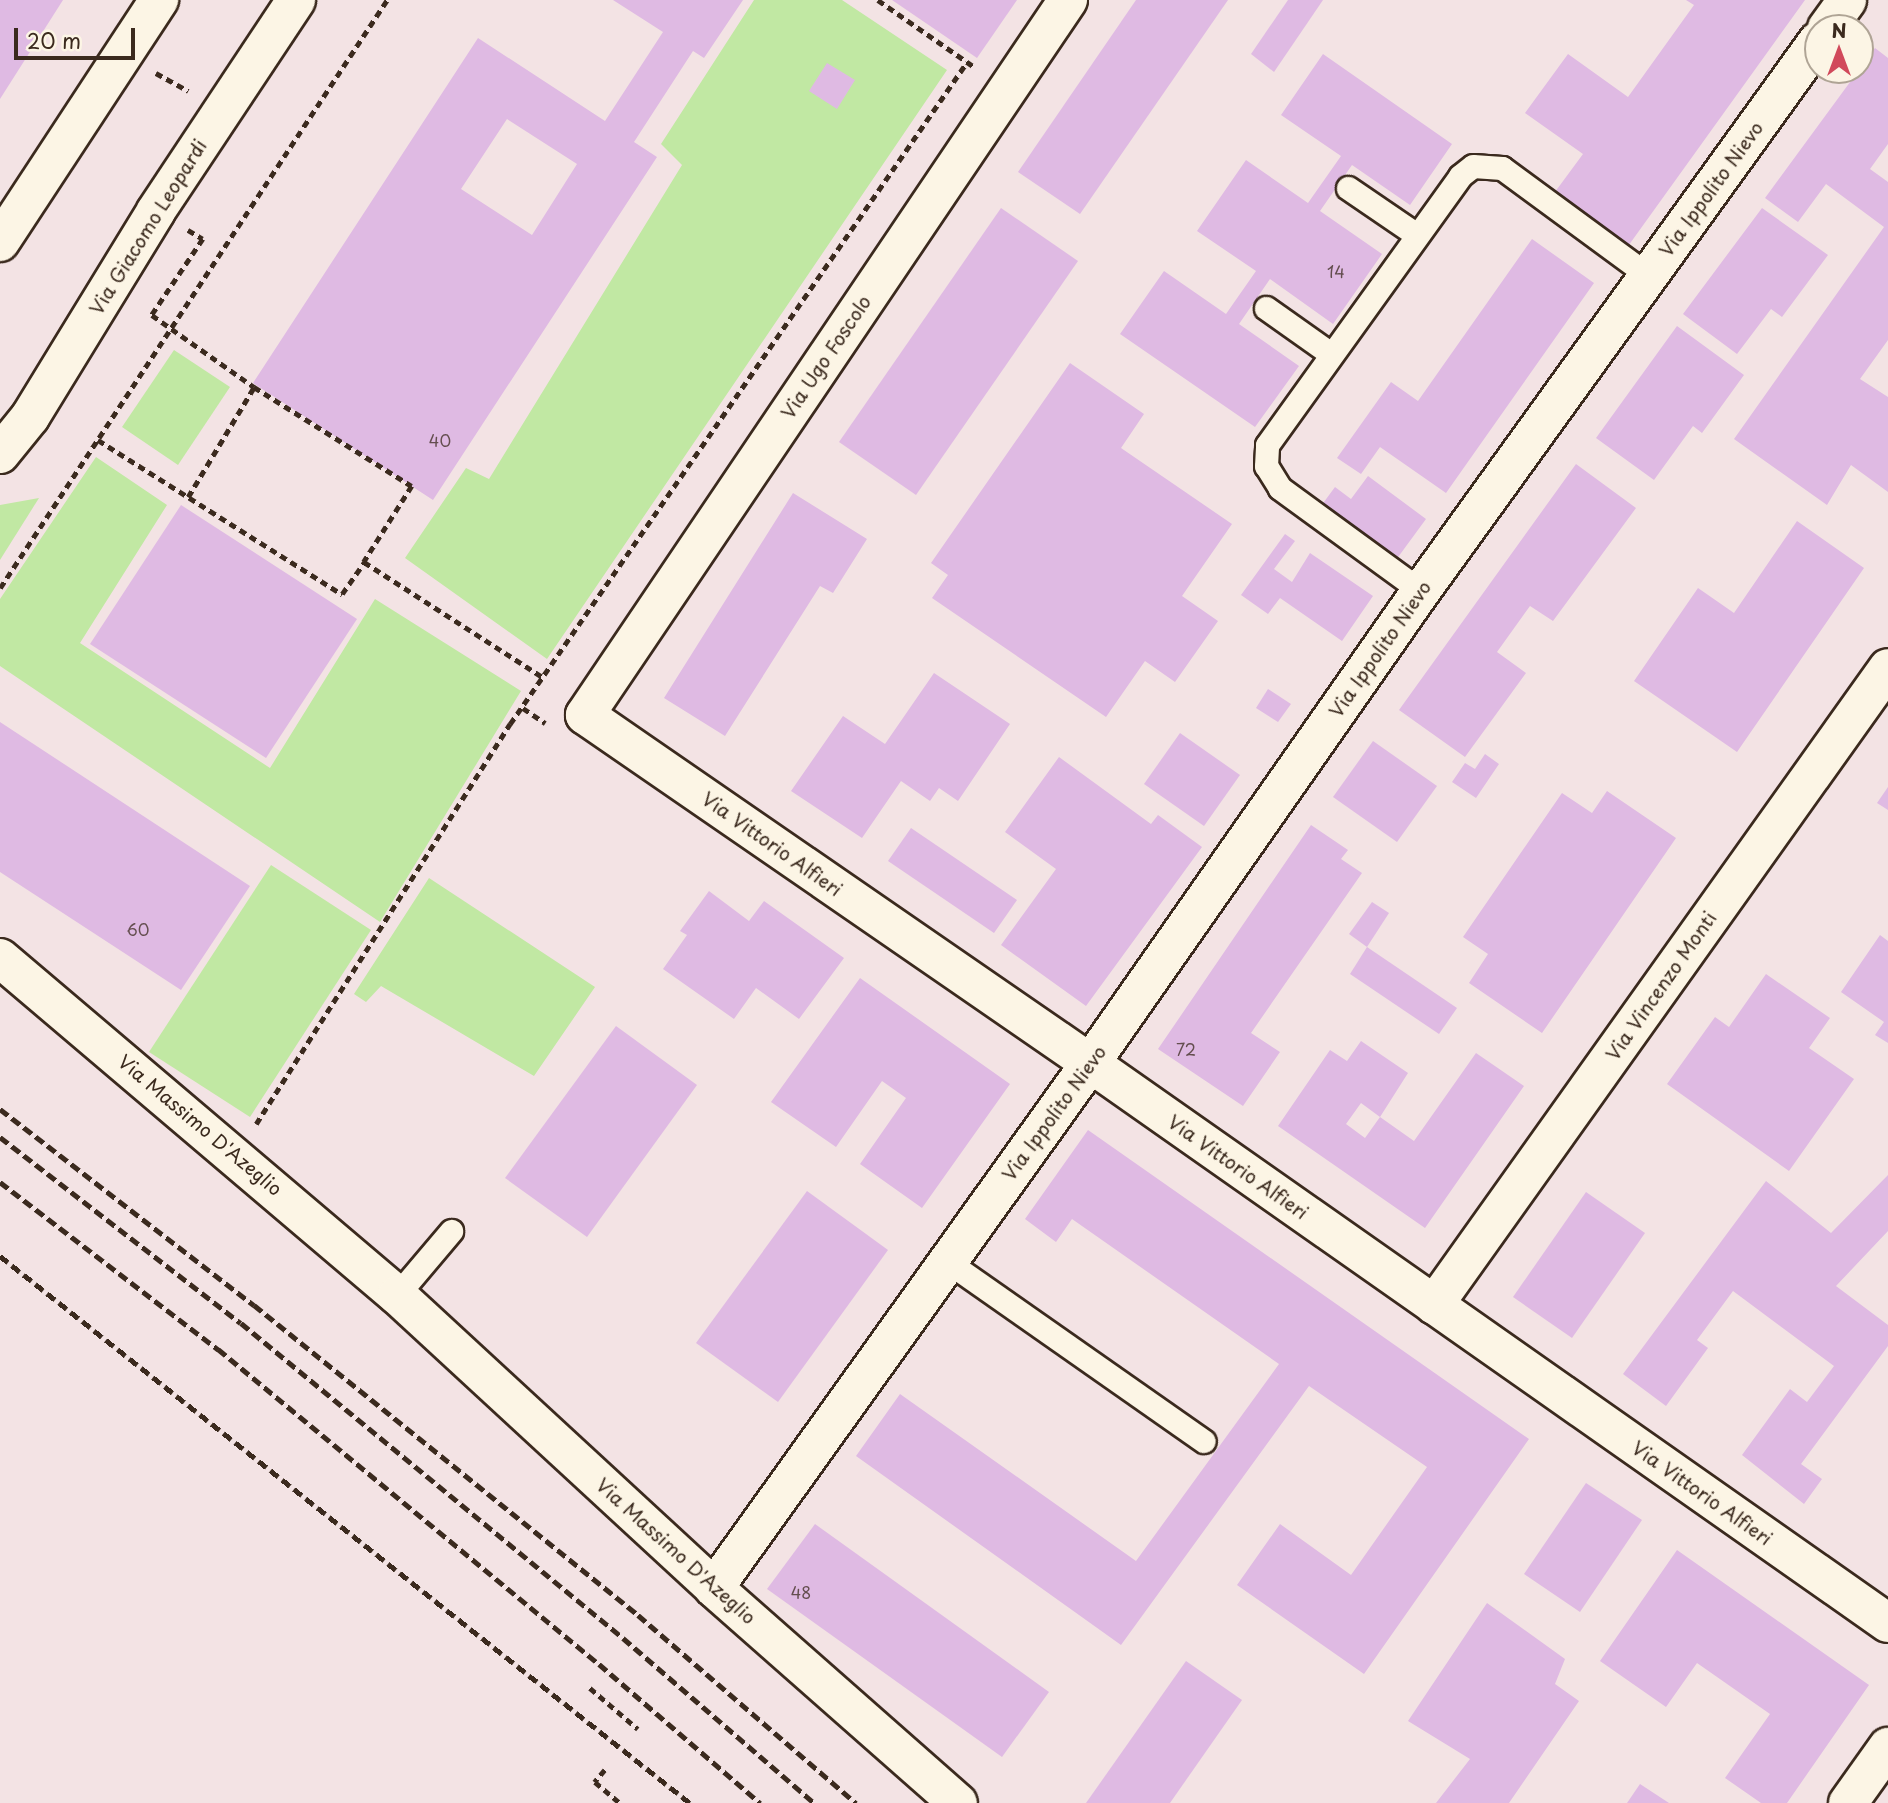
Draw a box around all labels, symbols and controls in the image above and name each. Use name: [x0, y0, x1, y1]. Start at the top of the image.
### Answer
scale bar: [18, 14, 138, 58]
north arrow: [1804, 14, 1874, 84]
text: N: [1831, 16, 1847, 44]
text: 20 m: [27, 24, 81, 56]
street label: Via Ippolito Nievo: [1655, 117, 1767, 261]
street label: Via Giacomo Leopardi: [85, 135, 211, 319]
house number: 14: [1327, 261, 1345, 281]
street label: Via Ugo Foscolo: [776, 291, 876, 423]
house number: 40: [429, 430, 451, 450]
street label: Via Ippolito Nievo: [1325, 577, 1435, 721]
street label: Via Vittorio Alfieri: [697, 787, 847, 901]
street label: Via Vincenzo Monti: [1602, 908, 1720, 1064]
house number: 60: [127, 919, 149, 939]
house number: 72: [1176, 1039, 1196, 1059]
street label: Via Ippolito Nievo: [998, 1041, 1110, 1185]
street label: Via Massimo D'Azeglio: [113, 1050, 287, 1200]
street label: Via Vittorio Alfieri: [1163, 1110, 1313, 1224]
street label: Via Vittorio Alfieri: [1627, 1436, 1777, 1550]
street label: Via Massimo D'Azeglio: [591, 1473, 761, 1629]
house number: 48: [791, 1582, 811, 1602]

